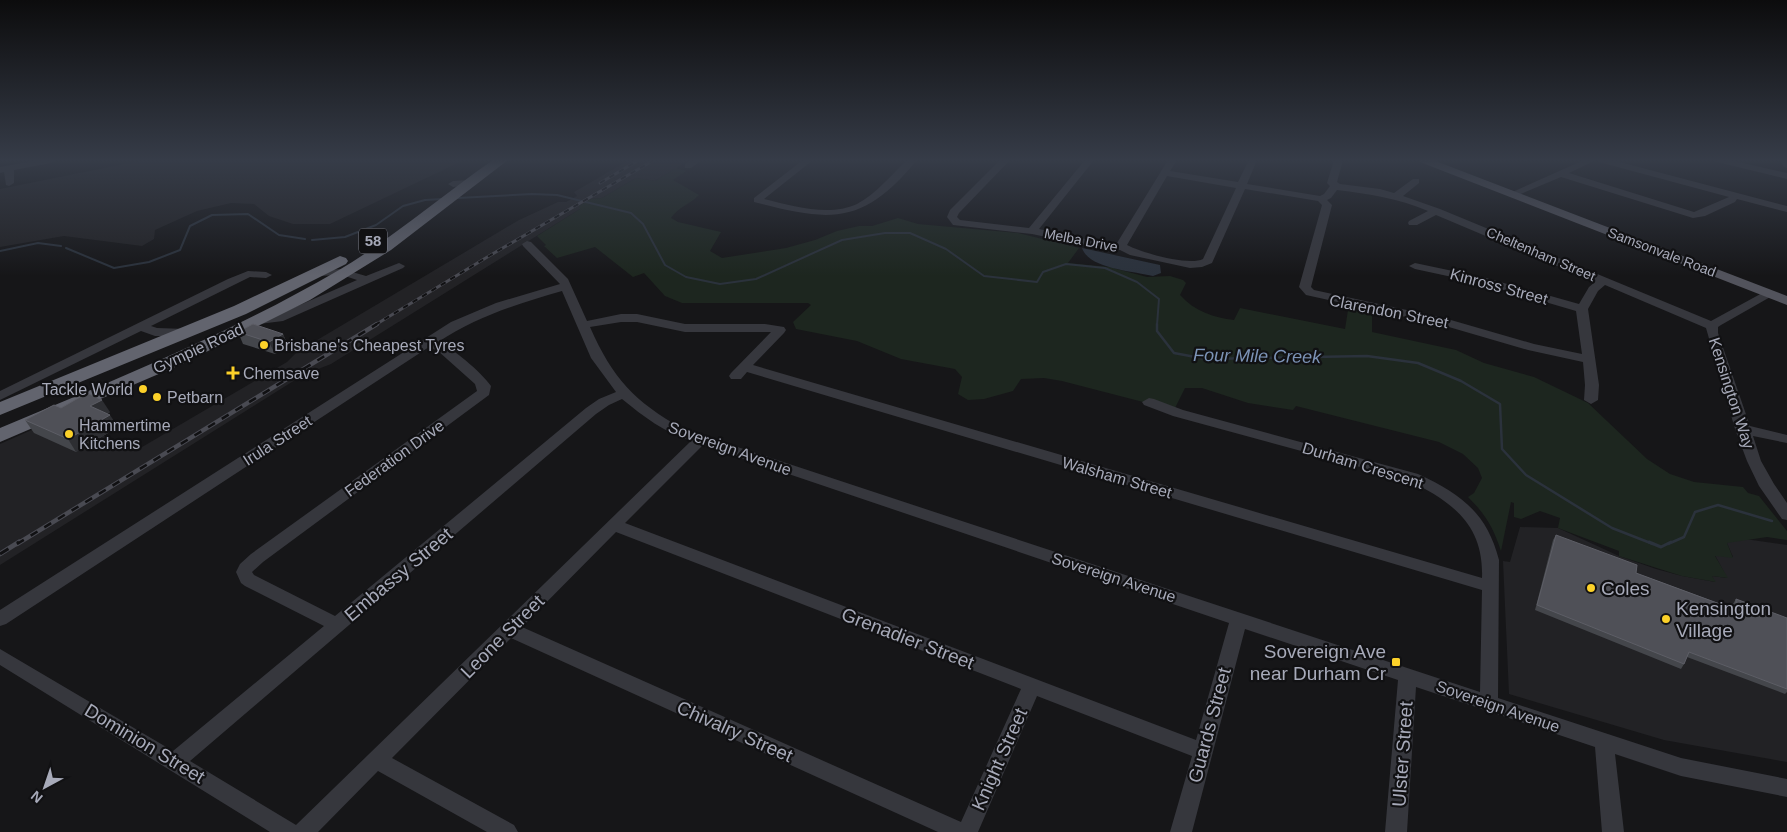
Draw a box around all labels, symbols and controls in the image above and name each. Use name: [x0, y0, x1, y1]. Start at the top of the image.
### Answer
street label: Cheltenham Street: [1484, 224, 1598, 284]
street label: Samsonvale Road: [1606, 224, 1718, 280]
street label: Melba Drive: [1043, 225, 1119, 255]
road number: 58: [359, 228, 387, 254]
street label: Kinross Street: [1448, 265, 1550, 308]
street label: Clarendon Street: [1328, 292, 1450, 331]
street label: Gympie Road: [150, 320, 246, 377]
street label: Kensington Way: [1706, 335, 1758, 451]
place label: Brisbane's Cheapest Tyres: [274, 337, 464, 354]
marker: Brisbane's Cheapest Tyres: [258, 339, 270, 351]
water label: Four Mile Creek: [1193, 345, 1322, 367]
place label: Chemsave: [243, 365, 320, 382]
marker: Chemsave: [227, 367, 239, 379]
place label: Tackle World: [42, 381, 133, 398]
marker: Tackle World: [137, 383, 149, 395]
place label: Petbarn: [167, 389, 223, 406]
marker: Petbarn: [151, 391, 163, 403]
street label: Irula Street: [240, 412, 315, 469]
place label: Hammertime Kitchens: [79, 417, 171, 452]
street label: Federation Drive: [341, 417, 447, 500]
street label: Sovereign Avenue: [666, 418, 794, 479]
marker: Hammertime Kitchens: [63, 428, 75, 440]
street label: Durham Crescent: [1300, 439, 1426, 492]
street label: Walsham Street: [1060, 454, 1174, 501]
street label: Embassy Street: [340, 523, 457, 626]
street label: Sovereign Avenue: [1050, 549, 1178, 606]
place label: Coles: [1601, 578, 1650, 599]
marker: Coles: [1585, 582, 1597, 594]
street label: Leone Street: [456, 590, 549, 682]
place label: Kensington Village: [1676, 598, 1771, 641]
street label: Grenadier Street: [838, 603, 978, 674]
marker: Kensington Village: [1660, 613, 1672, 625]
place label: Sovereign Ave near Durham Cr: [1250, 641, 1387, 684]
marker: Sovereign Ave near Durham Cr: [1390, 656, 1402, 668]
street label: Guards Street: [1184, 665, 1235, 785]
street label: Sovereign Avenue: [1434, 677, 1562, 736]
street label: Chivalry Street: [674, 697, 797, 767]
street label: Dominion Street: [81, 699, 209, 788]
street label: Ulster Street: [1388, 700, 1417, 807]
street label: Knight Street: [968, 704, 1032, 814]
north arrow: [20, 762, 70, 812]
text: N: [28, 788, 46, 806]

